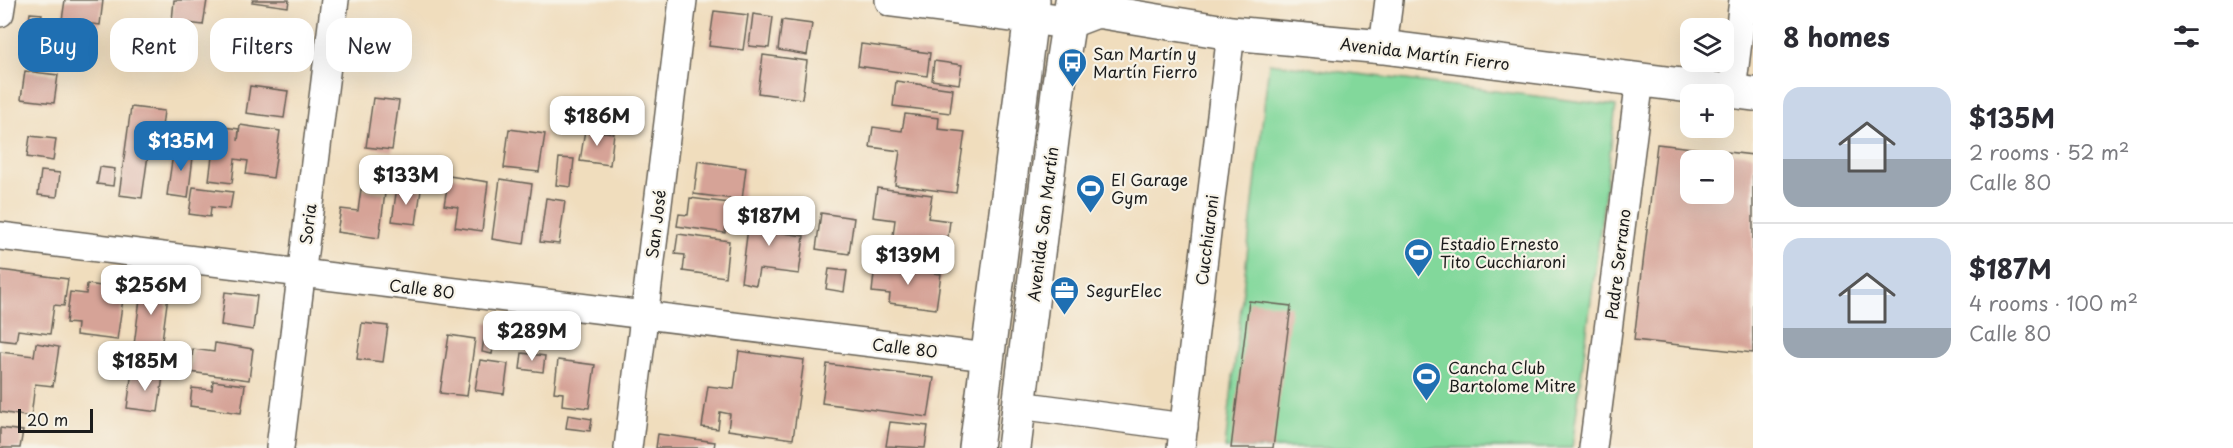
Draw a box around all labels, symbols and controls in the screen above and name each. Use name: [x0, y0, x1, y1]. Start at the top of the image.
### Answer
text: 8 homes: [1783, 17, 1890, 56]
chip: Buy: [18, 18, 98, 72]
chip: Rent: [110, 18, 198, 72]
chip: Filters: [210, 18, 314, 72]
chip: New: [326, 18, 412, 72]
map controls: [1680, 18, 1734, 204]
button: layers: [1680, 18, 1734, 72]
icon: filters: [2170, 20, 2203, 53]
street label: Avenida Martín Fierro: [1339, 31, 1511, 75]
place label: San Martín y Martín Fierro: [1093, 41, 1197, 83]
bus stop icon: San Martín y Martín Fierro: [1056, 46, 1088, 88]
button: +: [1680, 84, 1734, 138]
pin: $186M: [555, 96, 639, 147]
text: $135M: [1969, 98, 2055, 137]
text: $186M: [564, 100, 630, 130]
icon: home: [1831, 111, 1903, 183]
pin: $135M: [139, 121, 223, 172]
text: $135M: [148, 125, 214, 155]
text: 2 rooms · 52 m²: [1969, 137, 2129, 167]
street label: Avenida San Martín: [1021, 145, 1063, 303]
button: −: [1680, 150, 1734, 204]
pin: $133M: [364, 155, 448, 206]
text: $133M: [373, 159, 439, 189]
place label: El Garage Gym: [1111, 167, 1188, 209]
text: Calle 80: [1969, 167, 2051, 197]
sports icon: El Garage Gym: [1074, 172, 1106, 214]
street label: San José: [639, 188, 671, 260]
street label: Cucchiaroni: [1189, 193, 1223, 287]
pin: $187M: [727, 196, 811, 247]
text: $187M: [737, 200, 801, 230]
street label: Soria: [293, 202, 321, 246]
street label: Padre Serrano: [1598, 207, 1636, 321]
place label: Estadio Ernesto Tito Cucchiaroni: [1440, 231, 1566, 273]
pin: $139M: [866, 235, 950, 286]
sports icon: Estadio Ernesto Tito Cucchiaroni: [1403, 236, 1435, 278]
text: $139M: [875, 239, 941, 269]
text: $187M: [1969, 249, 2052, 288]
icon: home: [1831, 262, 1903, 334]
pin: $256M: [109, 265, 193, 316]
text: $256M: [115, 269, 187, 299]
street label: Calle 80: [388, 272, 456, 304]
office icon: SegurElec: [1049, 274, 1081, 316]
place label: SegurElec: [1086, 278, 1162, 302]
text: 4 rooms · 100 m²: [1969, 288, 2138, 318]
pin: $289M: [490, 311, 574, 362]
text: $289M: [497, 315, 567, 345]
text: Calle 80: [1969, 318, 2051, 348]
street label: Calle 80: [871, 331, 939, 363]
pin: $185M: [103, 341, 187, 392]
text: $185M: [112, 345, 178, 375]
place label: Cancha Club Bartolome Mitre: [1448, 355, 1576, 397]
sports icon: Cancha Club Bartolome Mitre: [1411, 360, 1443, 402]
scale bar: [18, 406, 93, 434]
text: 20 m: [27, 407, 68, 431]

